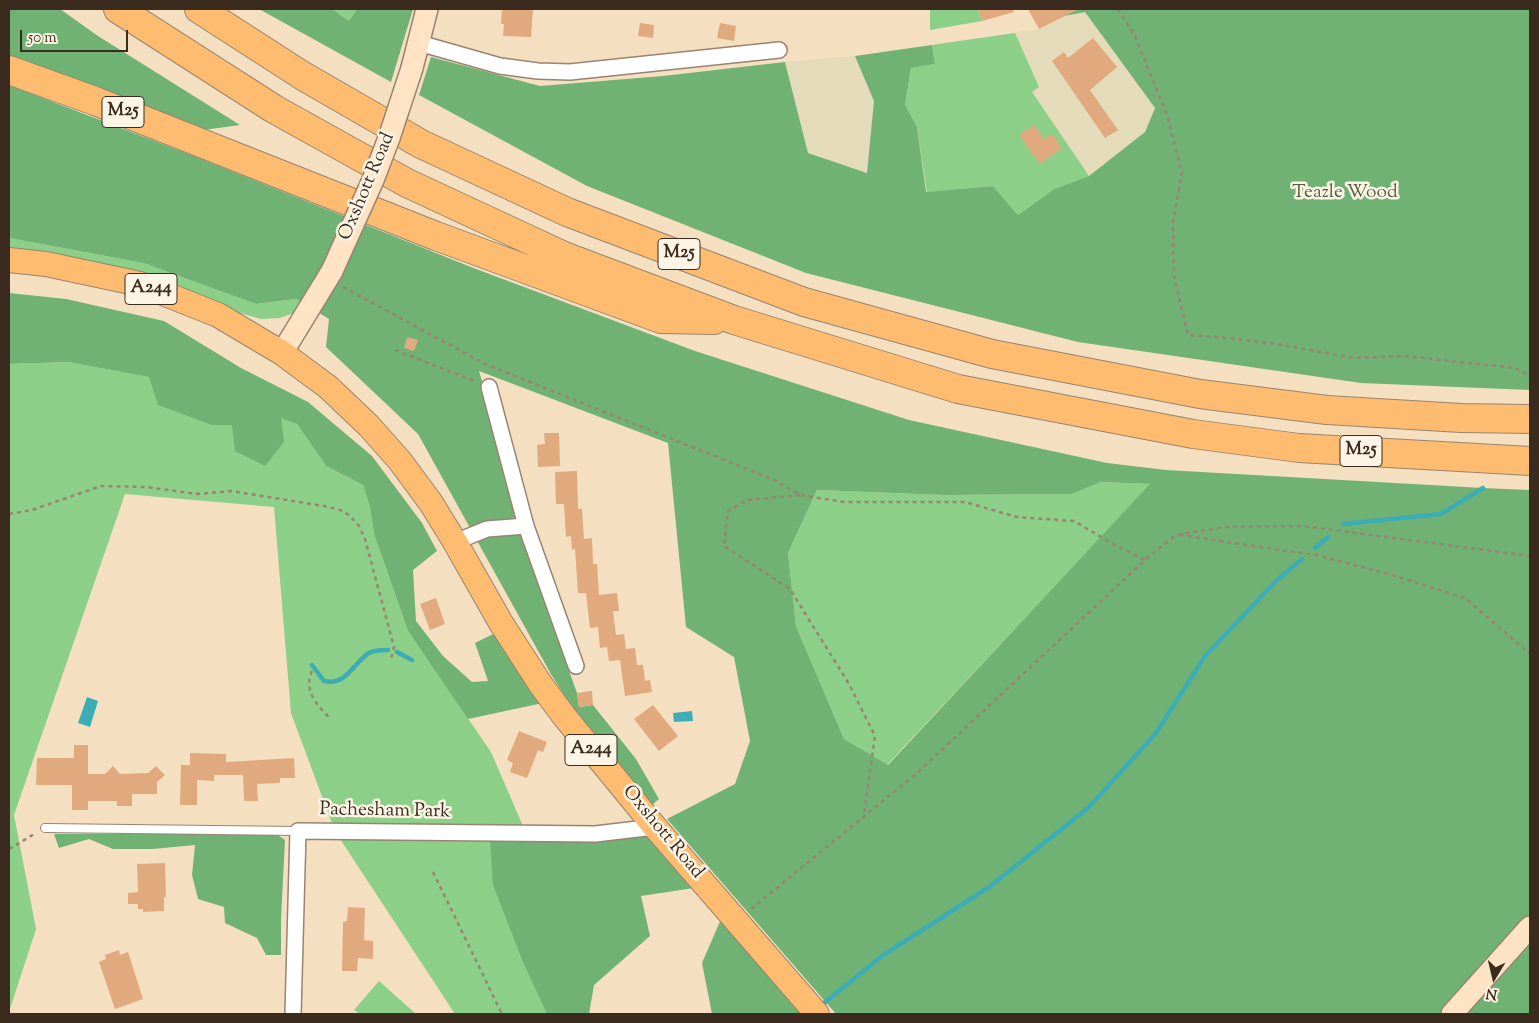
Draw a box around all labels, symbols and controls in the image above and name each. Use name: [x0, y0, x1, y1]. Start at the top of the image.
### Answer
scale bar: [22, 20, 130, 52]
text: 50 m: [28, 28, 57, 49]
road number: M25: [102, 96, 144, 128]
street label: Oxshott Road: [335, 130, 401, 244]
park label: Teazle Wood: [1292, 183, 1398, 205]
road number: M25: [658, 238, 700, 270]
road number: A244: [125, 274, 177, 304]
road number: M25: [1340, 436, 1382, 466]
road number: A244: [565, 734, 617, 766]
street label: Oxshott Road: [616, 782, 708, 884]
street label: Pachesham Park: [319, 799, 451, 825]
north arrow: [1469, 953, 1519, 1003]
text: N: [1485, 982, 1499, 1004]

